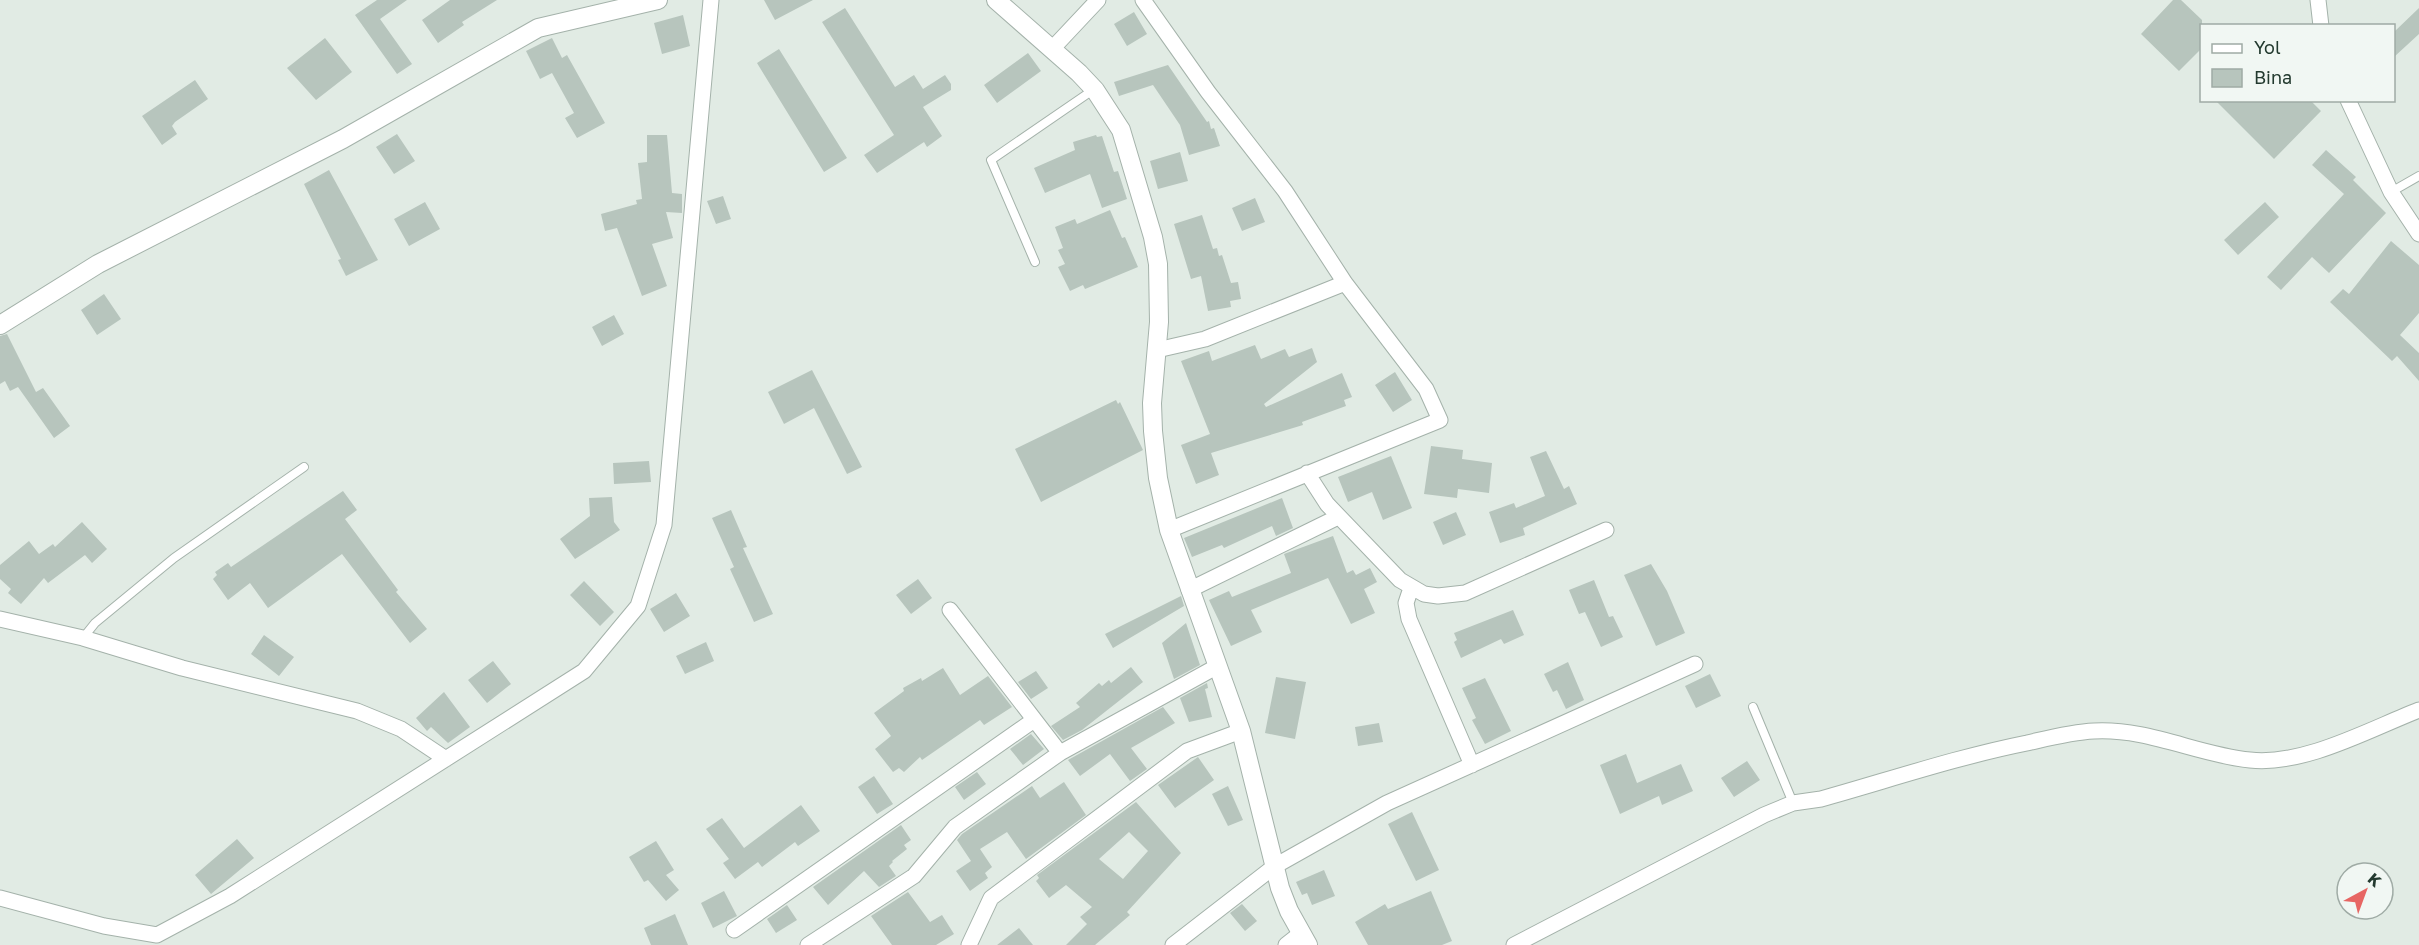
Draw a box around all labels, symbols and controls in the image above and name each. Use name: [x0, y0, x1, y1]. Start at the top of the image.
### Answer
legend: [2200, 24, 2395, 102]
text: Yol: [2254, 36, 2281, 58]
text: Bina: [2254, 66, 2292, 88]
north arrow: [2335, 861, 2395, 921]
text: K: [2364, 868, 2386, 891]

